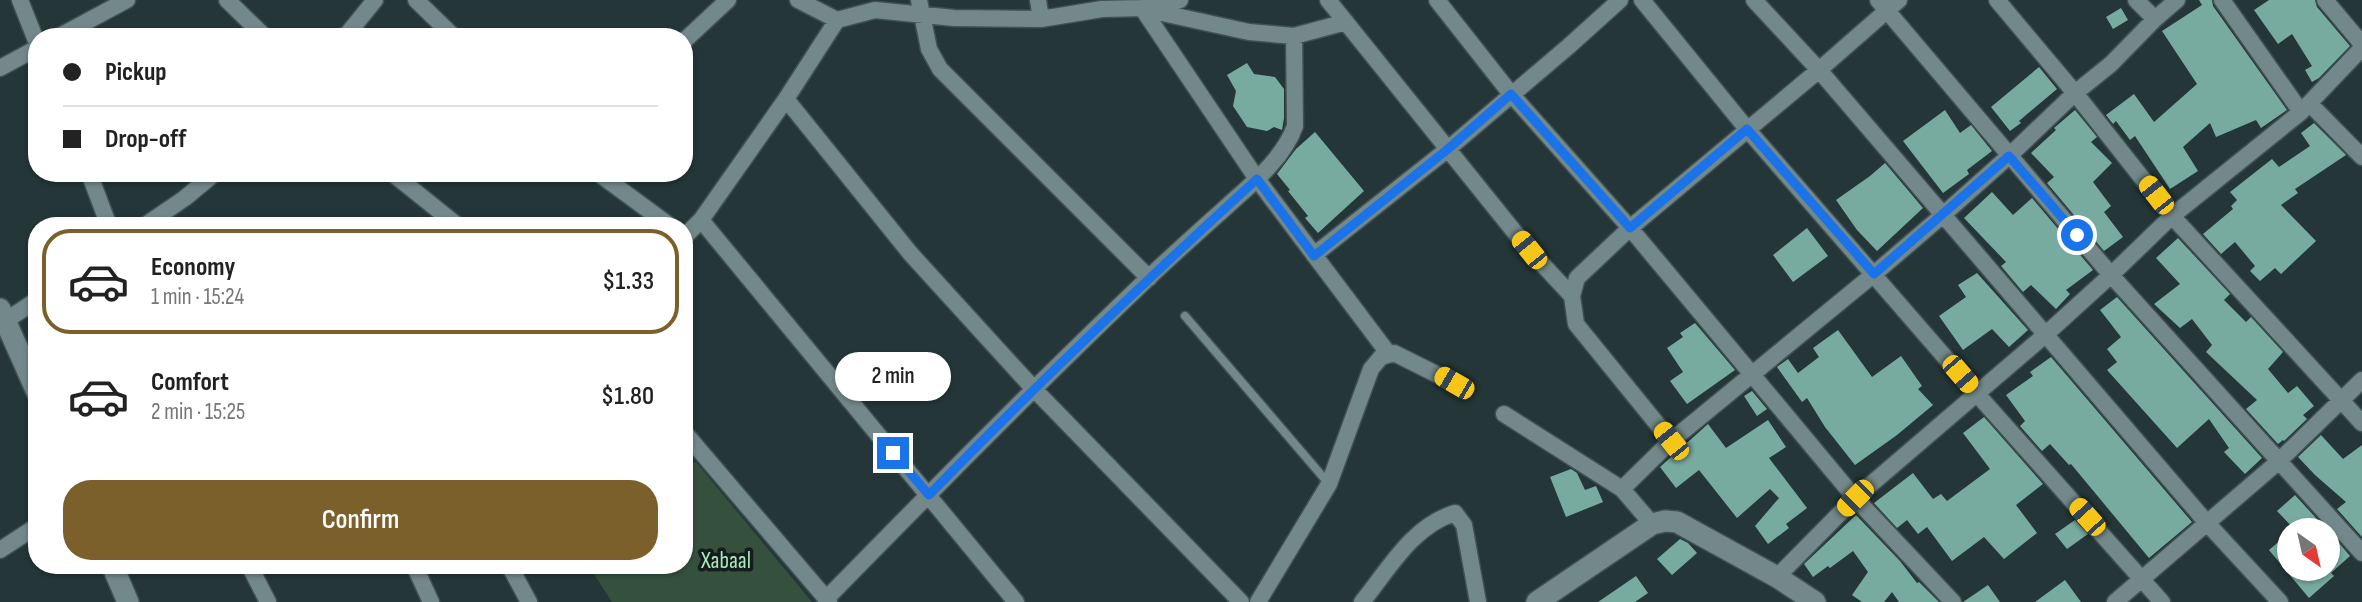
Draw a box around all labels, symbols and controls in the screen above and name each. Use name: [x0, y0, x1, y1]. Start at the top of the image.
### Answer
text: Pickup: [105, 57, 167, 88]
text: Drop-off: [105, 124, 186, 155]
car: [2135, 172, 2178, 218]
route start: [2061, 219, 2093, 251]
car: [1508, 227, 1551, 273]
icon: car: [67, 250, 130, 313]
text: Economy: [151, 252, 235, 283]
text: $1.33: [602, 266, 654, 297]
text: 1 min · 15:24: [151, 283, 244, 311]
callout: 2 min: [835, 351, 951, 400]
car: [1939, 351, 1982, 397]
text: 2 min: [871, 362, 915, 390]
car: [1431, 363, 1478, 403]
icon: car: [67, 365, 130, 428]
text: Comfort: [151, 367, 229, 398]
text: $1.80: [601, 381, 654, 412]
text: 2 min · 15:25: [151, 398, 245, 426]
car: [1650, 418, 1693, 464]
route end: [877, 437, 909, 469]
car: [1833, 476, 1878, 520]
button: Confirm: [63, 480, 658, 560]
car: [2066, 494, 2109, 540]
north arrow: [2277, 518, 2340, 581]
map controls: [2277, 518, 2340, 581]
park label: Xabaal: [700, 547, 751, 575]

